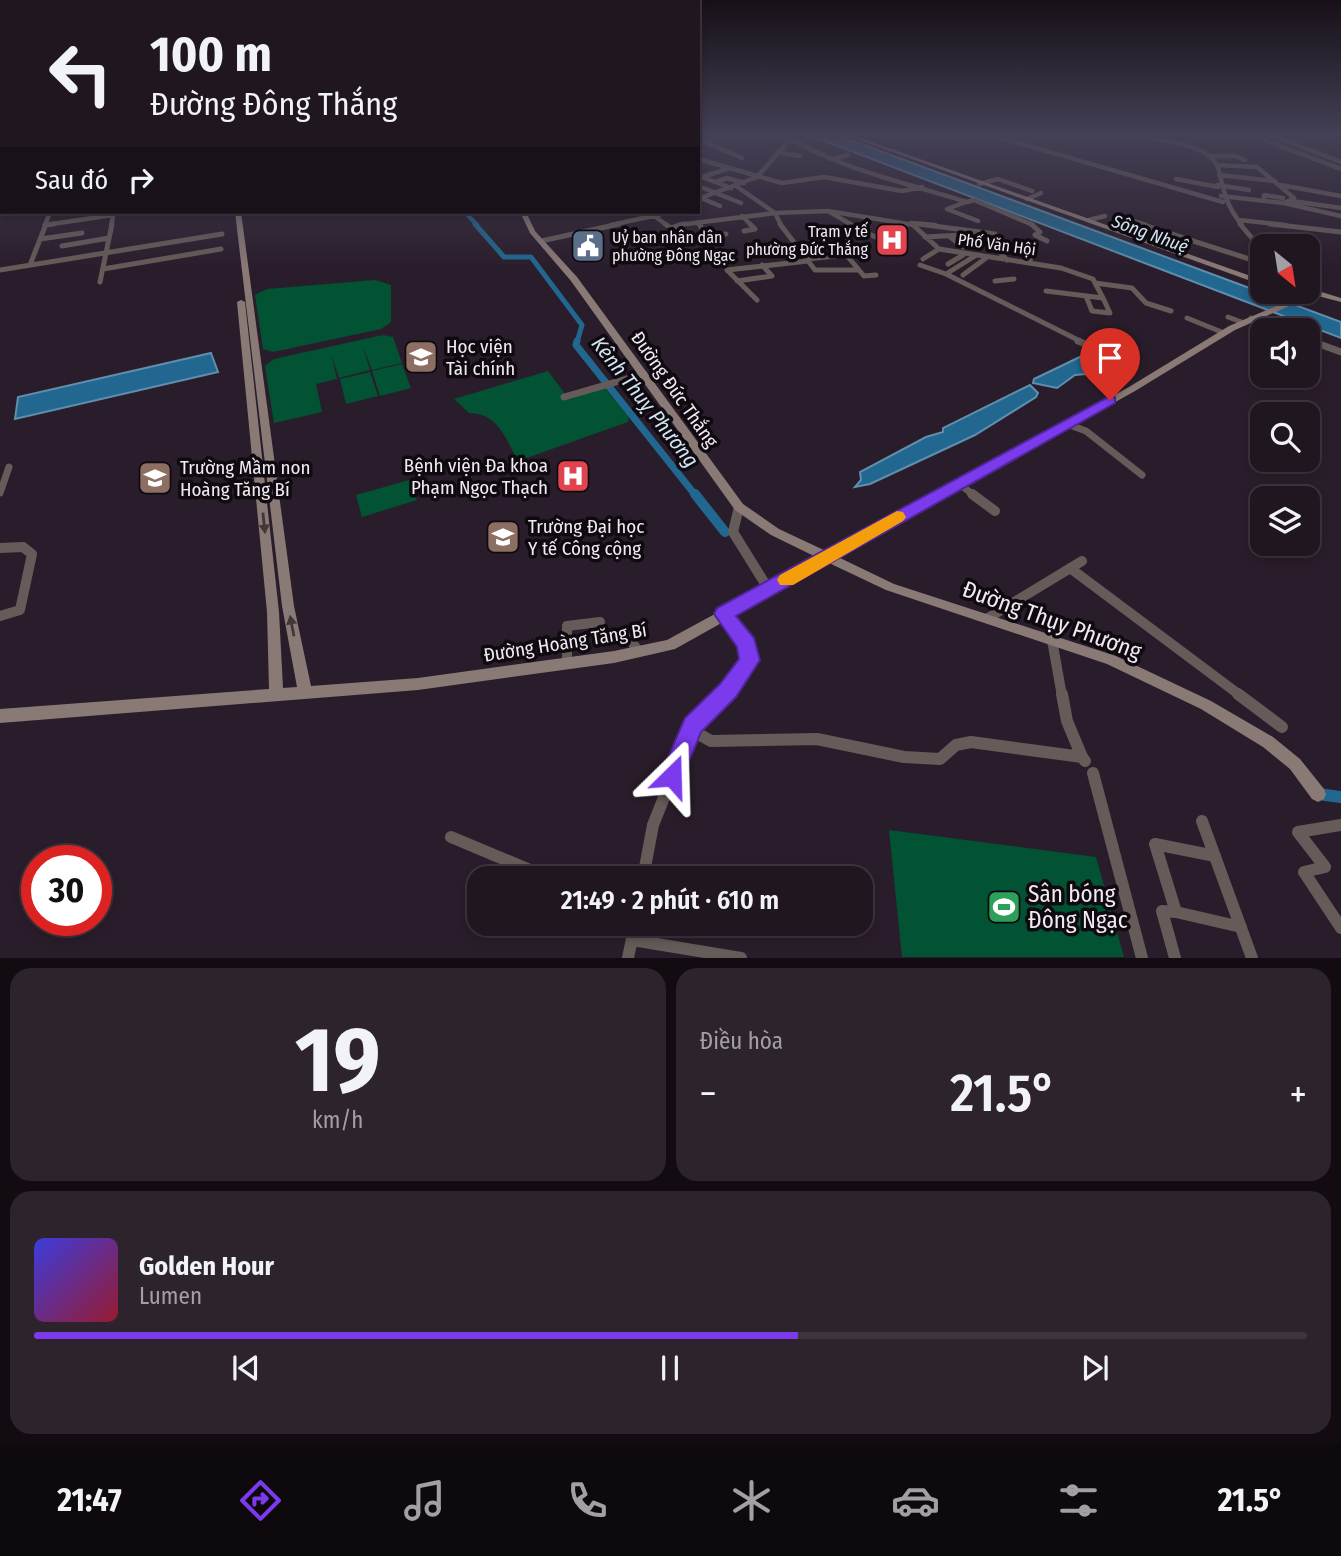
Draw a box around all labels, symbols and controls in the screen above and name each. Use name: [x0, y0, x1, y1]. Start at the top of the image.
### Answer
text: 100 m: [150, 25, 272, 84]
icon: left: [35, 28, 126, 119]
text: Đường Đông Thắng: [150, 85, 397, 123]
icon: right: [122, 161, 160, 199]
text: Sau đó: [35, 165, 108, 196]
water label: Sông Nhuệ: [1108, 210, 1191, 258]
place label: Trạm y tế phường Đức Thắng: [746, 221, 868, 259]
hospital icon: Trạm y tế phường Đức Thắng: [873, 221, 911, 259]
public building icon: Uỷ ban nhân dân phường Đông Ngạc: [569, 227, 607, 265]
place label: Uỷ ban nhân dân phường Đông Ngạc: [612, 228, 735, 265]
street label: Phố Văn Hội: [957, 229, 1037, 259]
north arrow: [1250, 234, 1320, 304]
map controls: [1250, 234, 1320, 556]
button: sound: [1250, 318, 1320, 388]
street label: Đường Đức Thắng: [626, 327, 723, 452]
pin: [1080, 328, 1140, 400]
water label: Kênh Thuỵ Phương: [586, 331, 704, 473]
place label: Học viện Tài chính: [446, 335, 515, 380]
school or university icon: Học viện Tài chính: [402, 338, 440, 376]
icon: arrive: [1091, 339, 1129, 377]
button: search: [1250, 402, 1320, 472]
place label: Bệnh viện Đa khoa Phạm Ngọc Thạch: [404, 454, 548, 499]
place label: Trường Mầm non Hoàng Tăng Bí: [180, 456, 311, 501]
hospital icon: Bệnh viện Đa khoa Phạm Ngọc Thạch: [554, 457, 592, 495]
school or university icon: Trường Mầm non Hoàng Tăng Bí: [136, 459, 174, 497]
button: layers: [1250, 486, 1320, 556]
one-way arrow: [259, 512, 270, 534]
place label: Trường Đại học Y tế Công cộng: [528, 515, 644, 560]
school or university icon: Trường Đại học Y tế Công cộng: [484, 518, 522, 556]
street label: Đường Thụy Phương: [959, 575, 1146, 665]
one-way arrow: [286, 615, 297, 637]
street label: Đường Hoàng Tăng Bí: [482, 618, 649, 667]
position arrow: [635, 739, 709, 813]
speed limit sign: 30: [21, 845, 112, 936]
place label: Sân bóng Đông Ngạc: [1028, 880, 1128, 934]
text: 21:49 · 2 phút · 610 m: [561, 885, 779, 916]
sports icon: Sân bóng Đông Ngạc: [985, 888, 1023, 926]
text: 19: [295, 1006, 381, 1115]
text: Điều hòa: [700, 1027, 783, 1055]
text: 21.5°: [950, 1062, 1056, 1125]
text: −: [700, 1071, 717, 1117]
text: +: [1290, 1071, 1307, 1117]
text: km/h: [312, 1106, 363, 1134]
text: Golden Hour: [139, 1251, 274, 1282]
text: Lumen: [139, 1282, 202, 1310]
icon: previous: [227, 1349, 265, 1387]
icon: pause: [651, 1349, 689, 1387]
icon: next: [1076, 1349, 1114, 1387]
icon: directions: [236, 1476, 285, 1525]
icon: music: [400, 1476, 449, 1525]
icon: phone: [563, 1476, 612, 1525]
icon: climate: [727, 1476, 776, 1525]
icon: car: [891, 1476, 940, 1525]
icon: filters: [1054, 1476, 1103, 1525]
text: 21:47: [57, 1481, 122, 1519]
text: 21.5°: [1218, 1481, 1284, 1519]

